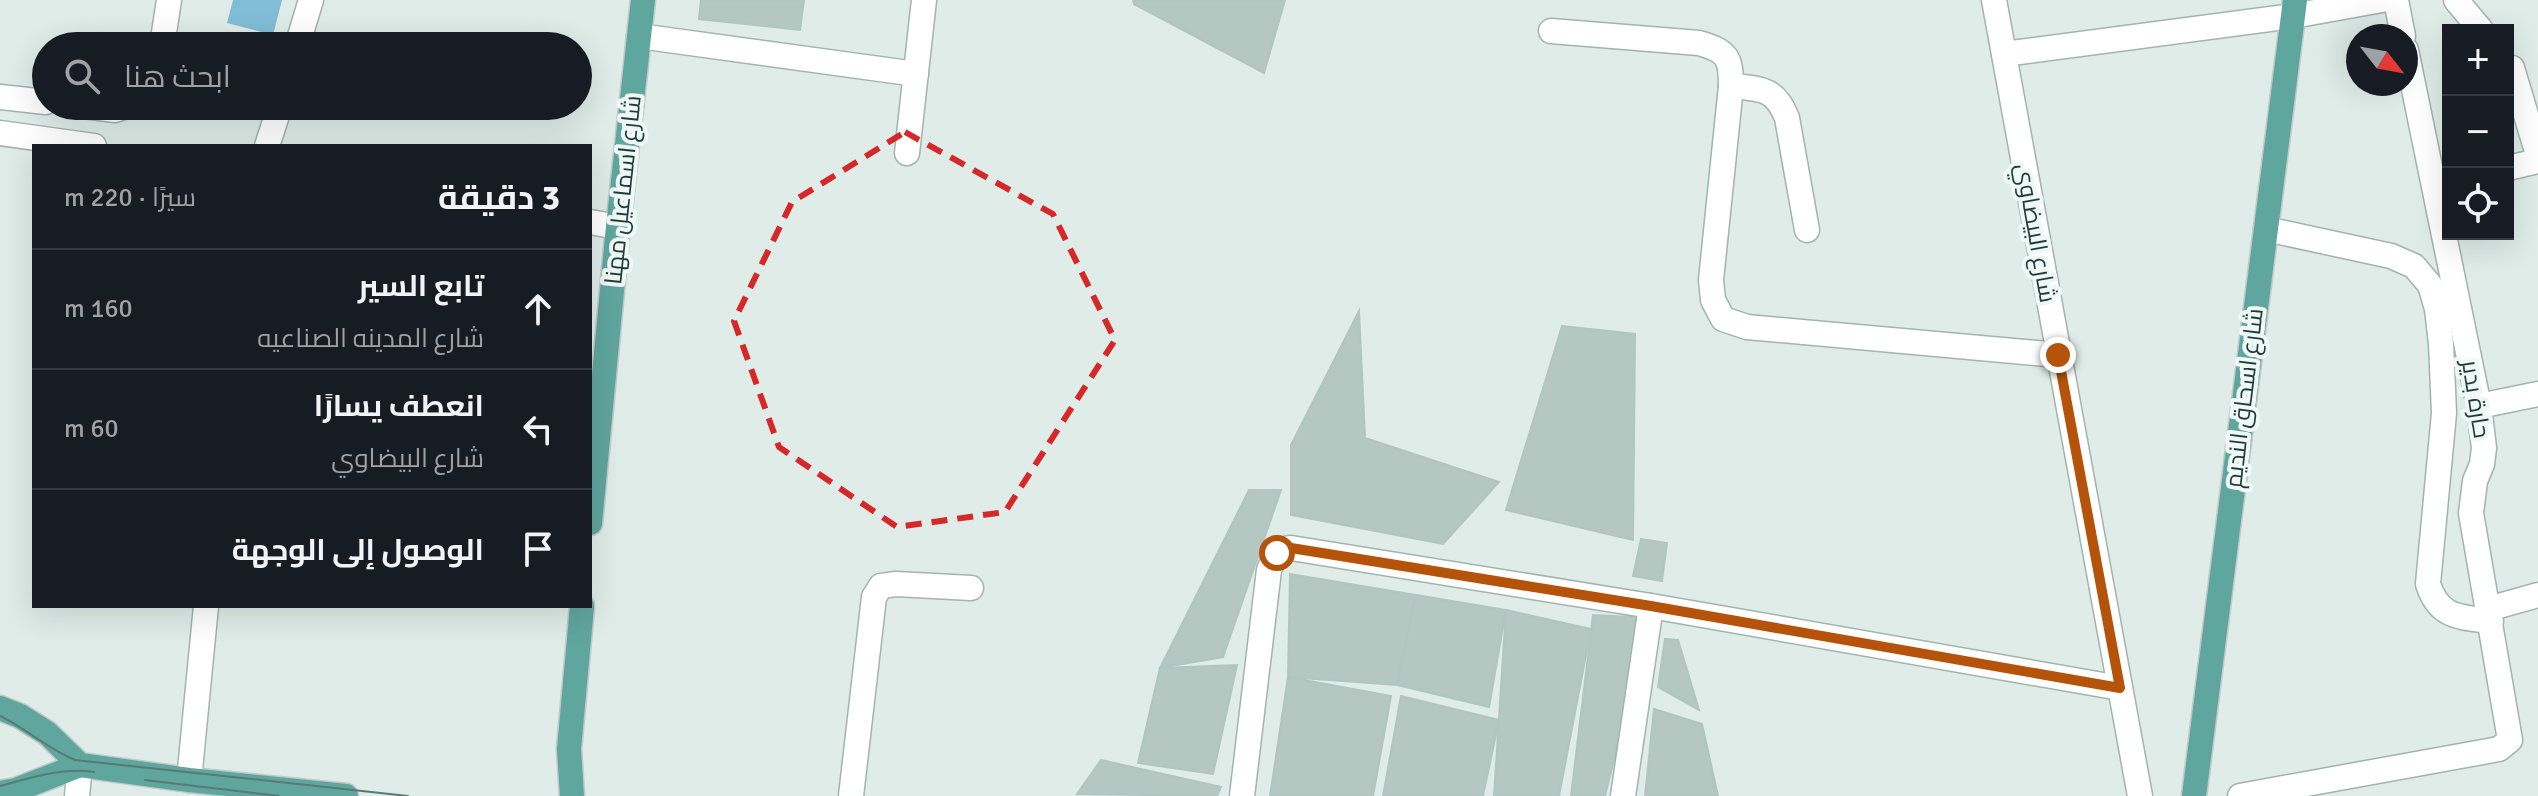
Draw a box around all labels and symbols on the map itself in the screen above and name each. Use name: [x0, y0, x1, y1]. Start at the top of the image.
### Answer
north arrow: [2346, 24, 2418, 96]
street label: شارع اسماعيل مهنا: [598, 94, 649, 286]
street label: شارع البيضاوي: [2006, 161, 2063, 306]
street label: شارع اسحاق النديم: [2218, 306, 2271, 490]
route end: [2040, 337, 2076, 373]
street label: حارة بدير: [2455, 356, 2497, 440]
route start: [1259, 535, 1295, 571]

